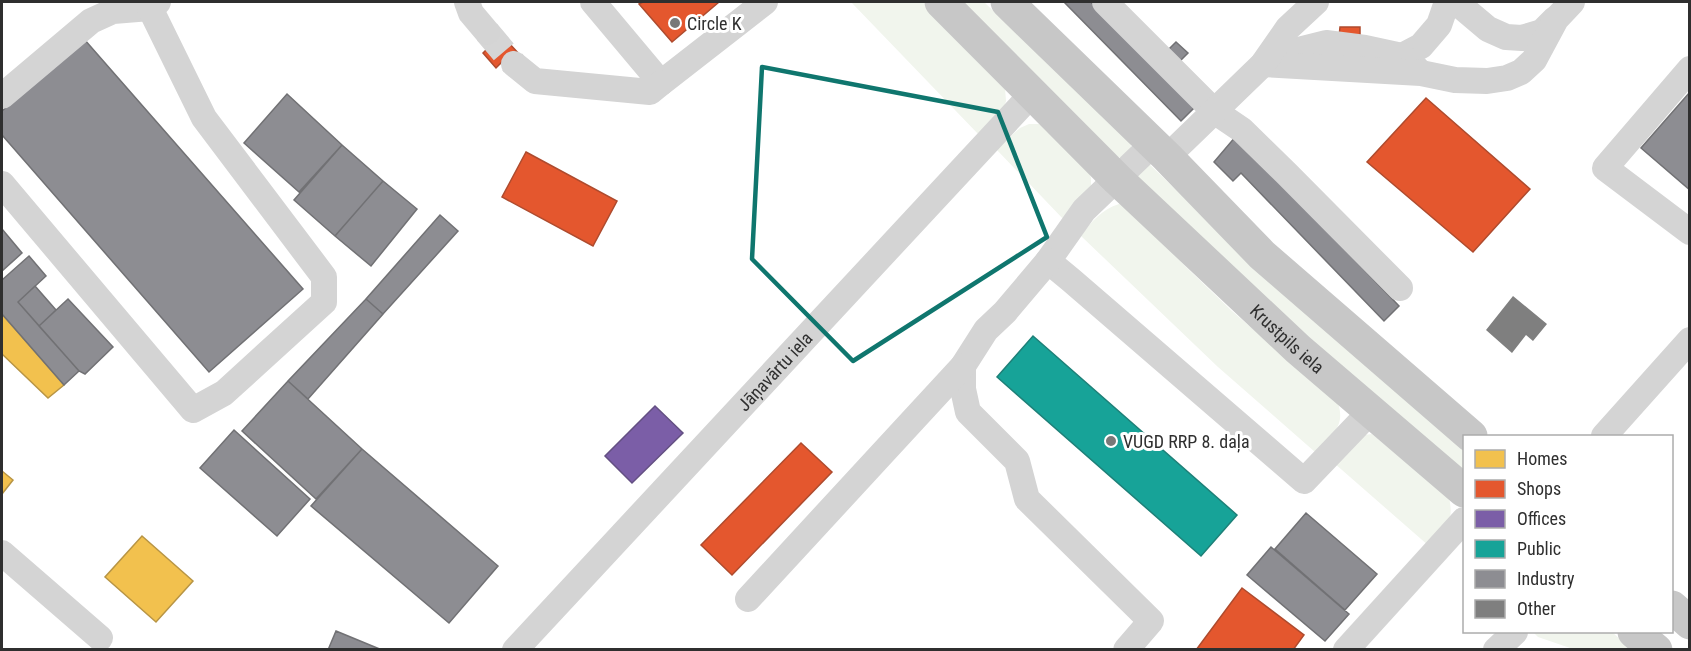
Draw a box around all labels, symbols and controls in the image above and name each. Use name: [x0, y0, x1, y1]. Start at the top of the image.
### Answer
place label: Circle K: [687, 13, 742, 34]
marker: Circle K: [668, 16, 682, 30]
street label: Krustpils iela: [1246, 299, 1329, 377]
street label: Jāņavārtu iela: [733, 327, 816, 415]
place label: VUGD RRP 8. daļa: [1123, 431, 1250, 453]
marker: VUGD RRP 8. daļa: [1104, 434, 1118, 448]
legend: [1463, 435, 1673, 633]
text: Homes: [1517, 448, 1567, 469]
text: Shops: [1517, 478, 1561, 499]
text: Offices: [1517, 508, 1566, 529]
text: Public: [1517, 538, 1561, 559]
text: Industry: [1517, 568, 1575, 589]
text: Other: [1517, 598, 1556, 619]

